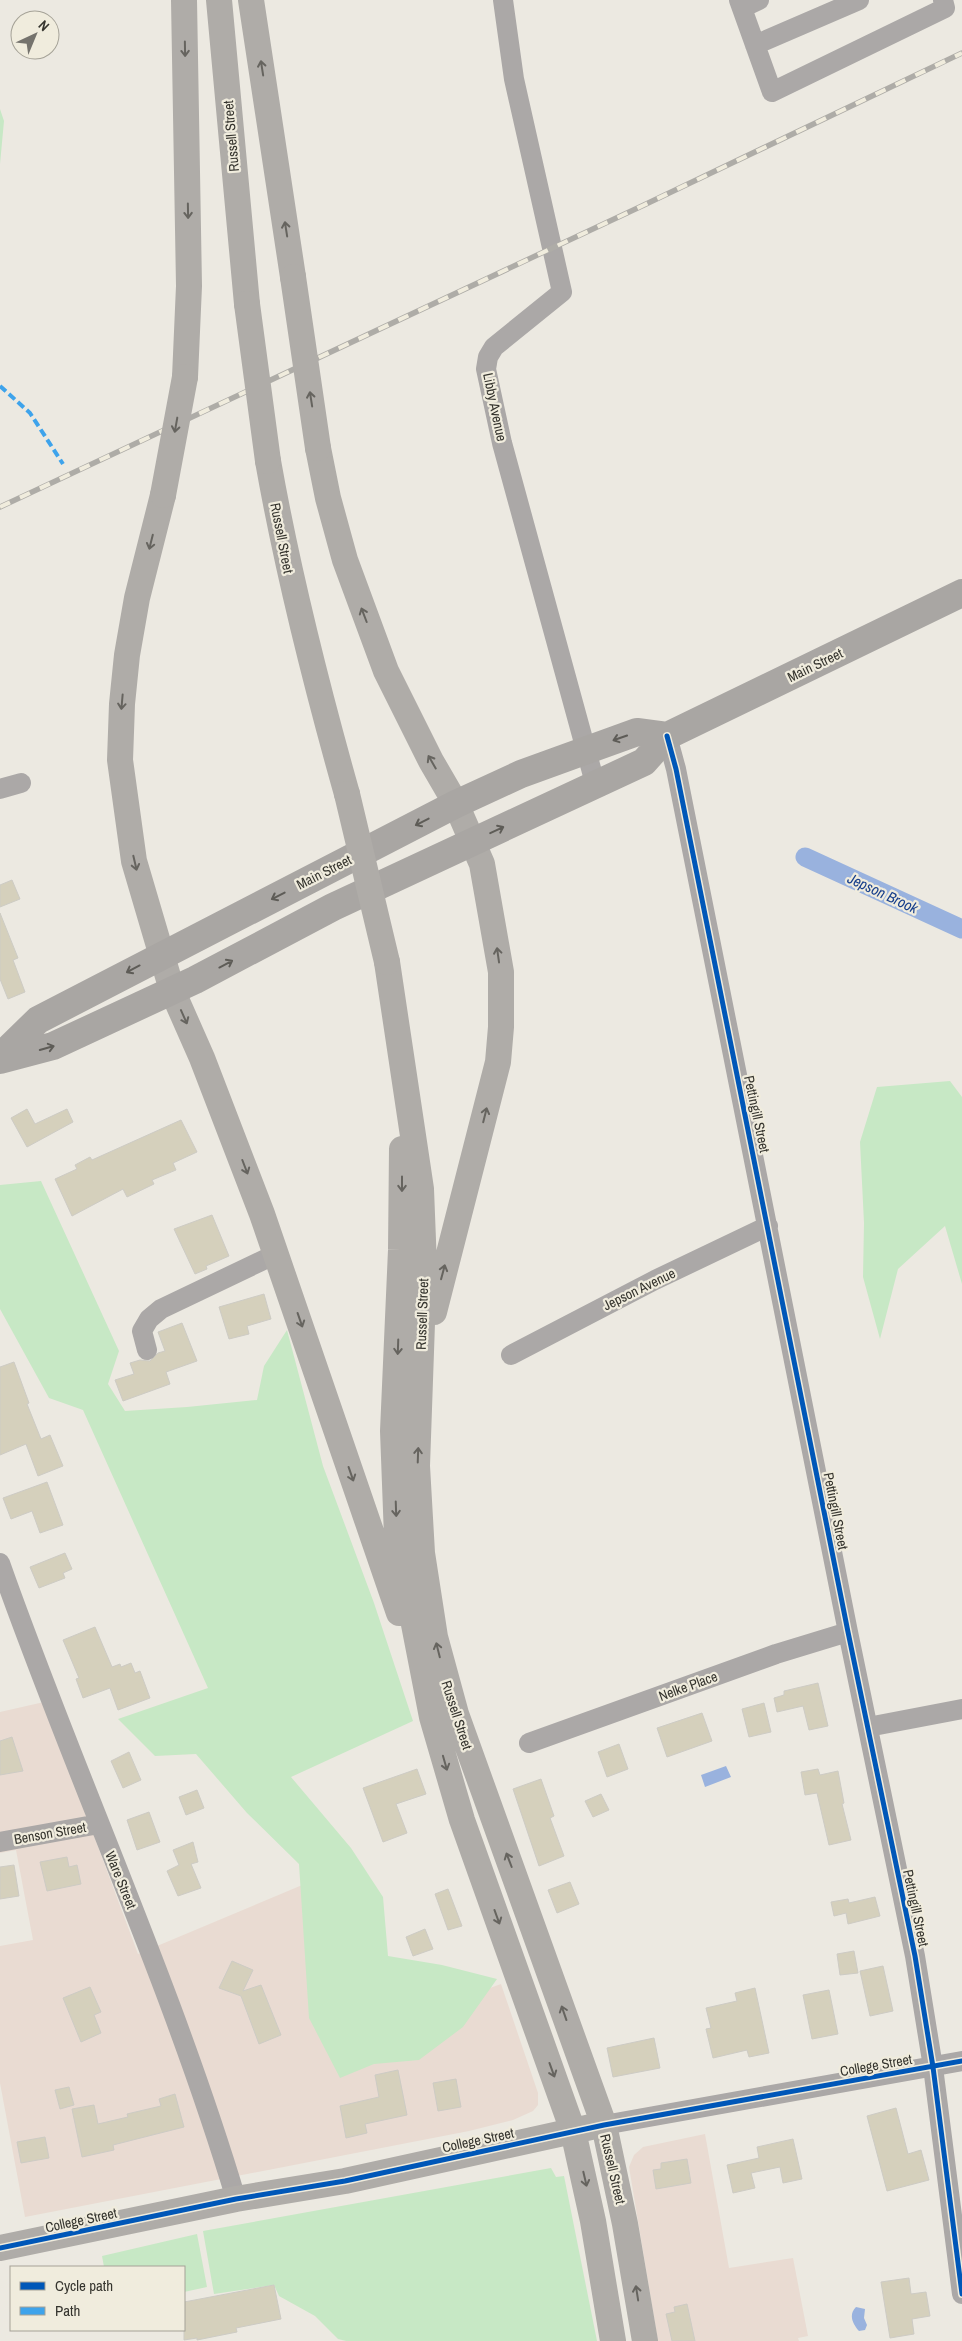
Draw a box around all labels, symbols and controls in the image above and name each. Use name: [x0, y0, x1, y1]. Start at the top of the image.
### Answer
north arrow: [10, 10, 60, 60]
text: N: [35, 16, 53, 35]
one-way arrow: [180, 40, 190, 56]
one-way arrow: [256, 61, 266, 77]
street label: Russell Street: [219, 100, 243, 172]
one-way arrow: [183, 202, 193, 219]
one-way arrow: [280, 221, 290, 237]
street label: Libby Avenue: [479, 371, 511, 443]
one-way arrow: [306, 392, 316, 408]
one-way arrow: [171, 417, 180, 433]
street label: Russell Street: [266, 501, 298, 575]
one-way arrow: [146, 534, 156, 550]
one-way arrow: [359, 607, 368, 623]
street label: Main Street: [784, 644, 846, 686]
one-way arrow: [118, 694, 127, 710]
one-way arrow: [612, 733, 628, 743]
one-way arrow: [426, 756, 436, 770]
one-way arrow: [415, 817, 430, 827]
one-way arrow: [489, 824, 504, 834]
street label: Main Street: [293, 851, 355, 893]
one-way arrow: [131, 855, 140, 871]
water label: Jepson Brook: [844, 867, 922, 919]
one-way arrow: [271, 892, 286, 901]
one-way arrow: [493, 947, 503, 963]
one-way arrow: [218, 958, 233, 968]
one-way arrow: [126, 965, 141, 974]
one-way arrow: [179, 1009, 189, 1024]
one-way arrow: [39, 1042, 55, 1052]
street label: Pettingill Street: [740, 1074, 774, 1154]
one-way arrow: [481, 1108, 490, 1124]
one-way arrow: [241, 1159, 250, 1175]
one-way arrow: [397, 1176, 407, 1192]
street label: Jepson Avenue: [600, 1264, 678, 1314]
one-way arrow: [439, 1265, 448, 1281]
street label: Russell Street: [412, 1278, 432, 1350]
one-way arrow: [295, 1312, 305, 1328]
one-way arrow: [393, 1338, 402, 1354]
one-way arrow: [413, 1447, 423, 1463]
one-way arrow: [347, 1466, 356, 1482]
street label: Pettingill Street: [820, 1471, 852, 1551]
one-way arrow: [391, 1500, 401, 1517]
one-way arrow: [433, 1643, 442, 1659]
street label: Nelke Place: [656, 1667, 720, 1705]
street label: Russell Street: [437, 1678, 477, 1752]
one-way arrow: [440, 1755, 450, 1771]
street label: Benson Street: [13, 1818, 87, 1848]
street label: Ware Street: [101, 1848, 141, 1912]
one-way arrow: [504, 1853, 513, 1868]
street label: Pettingill Street: [899, 1868, 933, 1948]
one-way arrow: [493, 1909, 503, 1925]
one-way arrow: [559, 2005, 568, 2021]
street label: College Street: [839, 2050, 913, 2080]
one-way arrow: [548, 2062, 557, 2077]
street label: College Street: [441, 2124, 515, 2156]
street label: Russell Street: [596, 2132, 630, 2206]
one-way arrow: [581, 2170, 590, 2186]
street label: College Street: [44, 2204, 118, 2236]
legend: [10, 2266, 185, 2331]
text: Cycle path: [55, 2275, 113, 2296]
one-way arrow: [631, 2285, 641, 2301]
text: Path: [55, 2300, 80, 2321]

